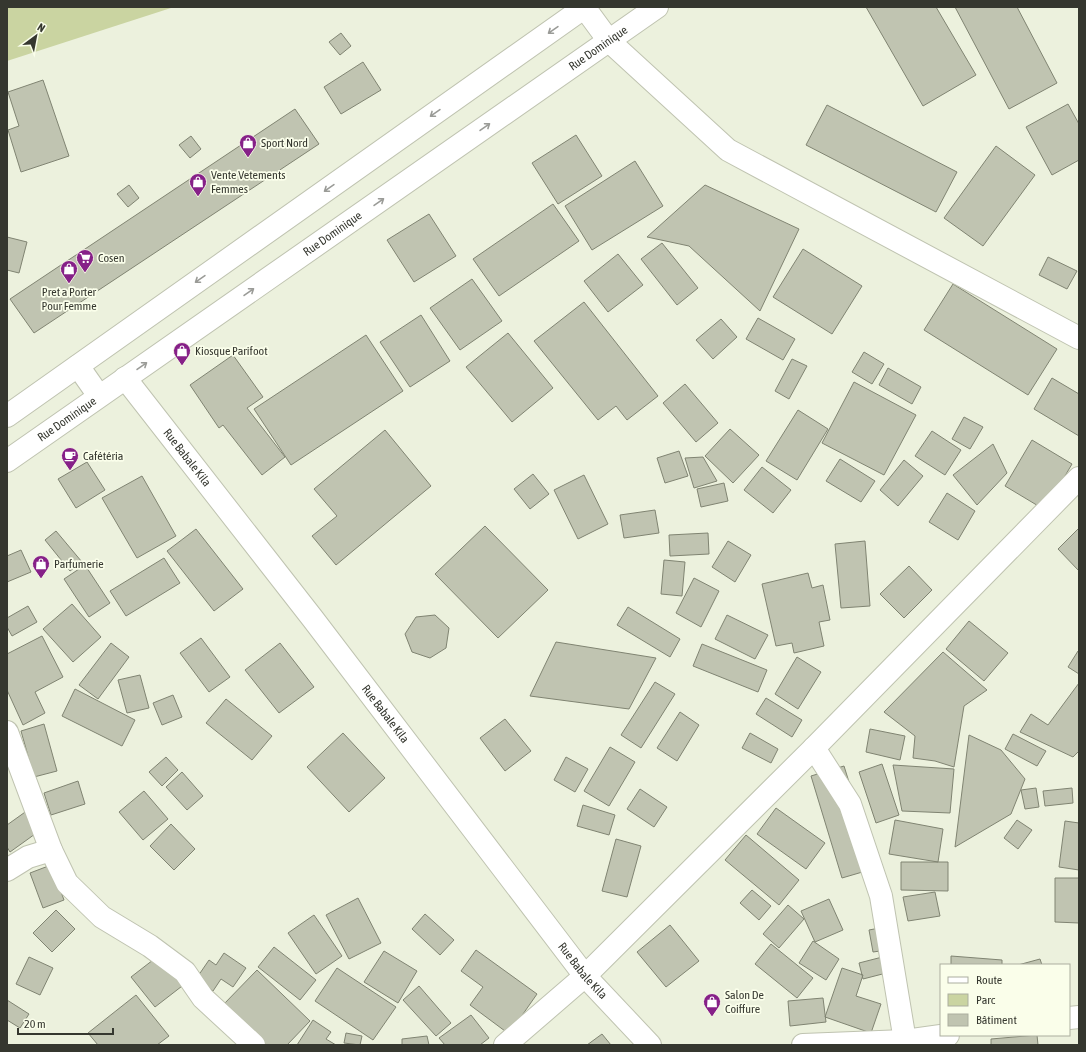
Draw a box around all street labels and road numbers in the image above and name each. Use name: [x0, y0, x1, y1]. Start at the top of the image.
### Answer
street label: Rue Dominique: [566, 23, 630, 73]
street label: Rue Dominique: [300, 208, 364, 259]
street label: Rue Dominique: [35, 394, 99, 444]
street label: Rue Babale Kila: [160, 426, 214, 489]
street label: Rue Babale Kila: [359, 682, 412, 746]
street label: Rue Babale Kila: [555, 940, 610, 1002]

